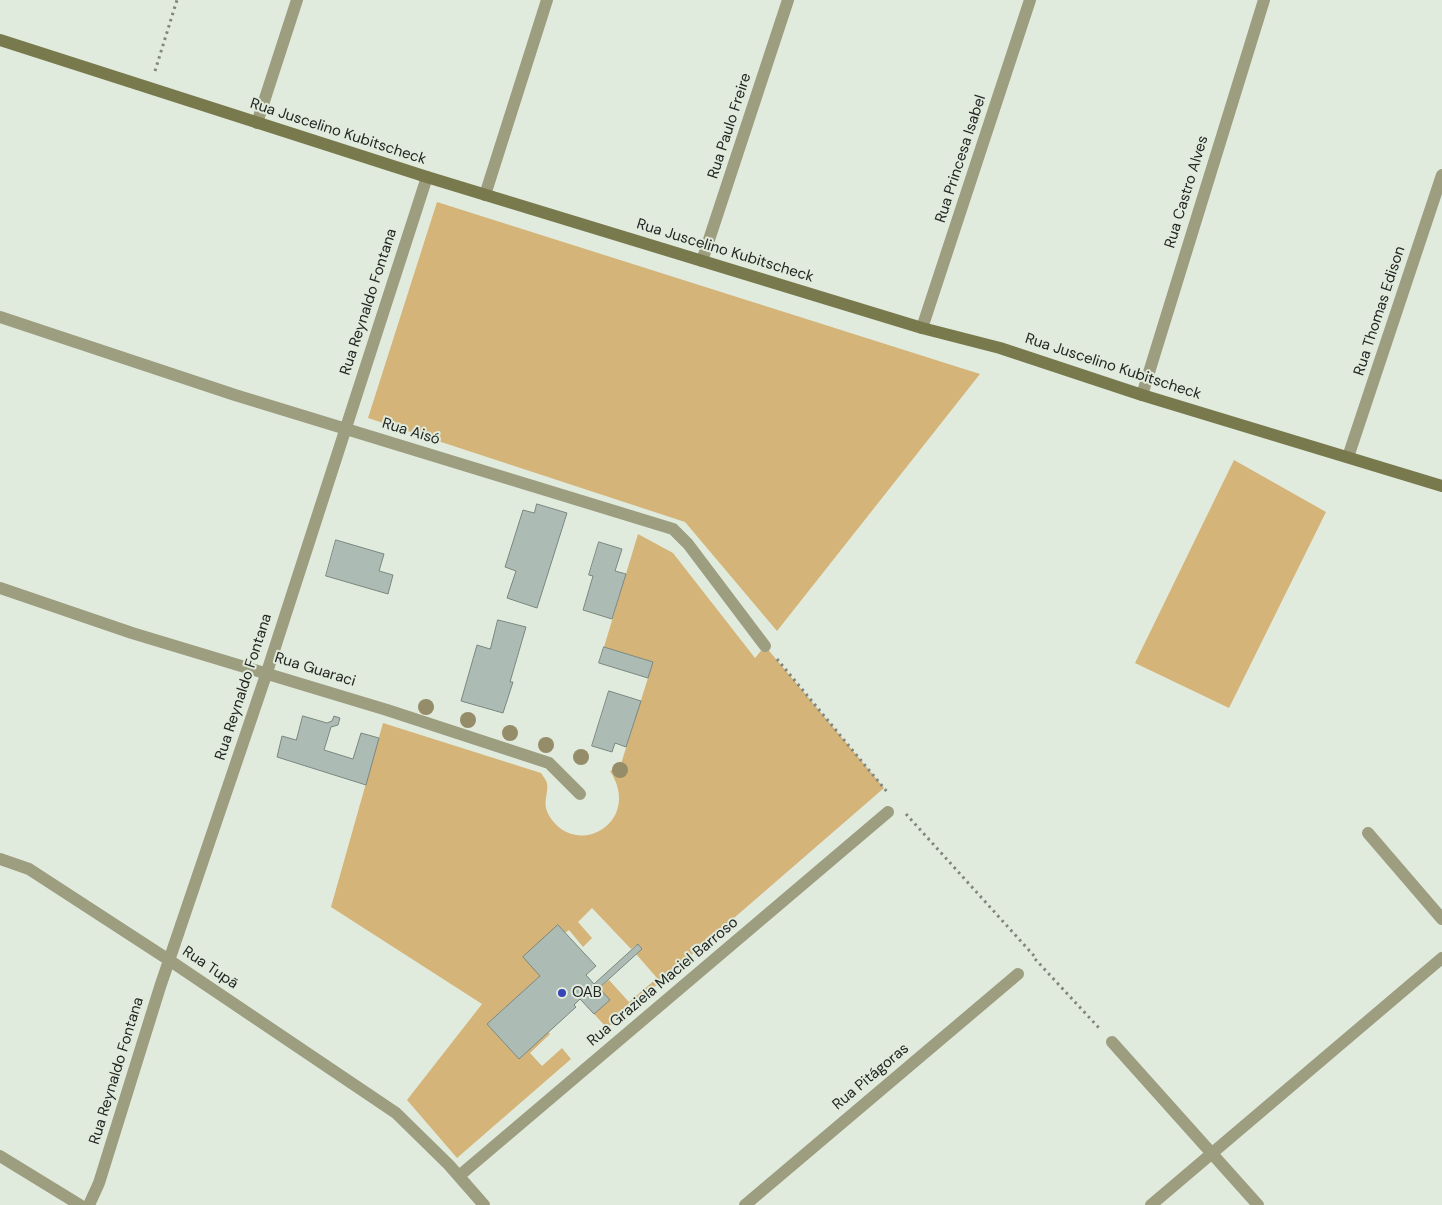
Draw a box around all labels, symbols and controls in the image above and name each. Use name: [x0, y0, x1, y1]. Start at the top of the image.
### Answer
street label: Rua Paulo Freire: [704, 71, 756, 181]
street label: Rua Princesa Isabel: [932, 93, 990, 225]
street label: Rua Juscelino Kubitscheck: [248, 95, 428, 169]
street label: Rua Castro Alves: [1161, 134, 1213, 250]
street label: Rua Juscelino Kubitscheck: [634, 215, 816, 287]
street label: Rua Reynaldo Fontana: [337, 226, 401, 378]
street label: Rua Thomas Edison: [1351, 244, 1409, 378]
street label: Rua Juscelino Kubitscheck: [1023, 330, 1203, 404]
street label: Rua Aisó: [380, 415, 442, 449]
street label: Rua Reynaldo Fontana: [212, 611, 276, 763]
street label: Rua Guaraci: [272, 649, 358, 691]
street label: Rua Graziela Maciel Barroso: [584, 914, 742, 1050]
street label: Rua Tupã: [179, 943, 241, 993]
place label: OAB: [572, 984, 602, 1002]
marker: OAB: [556, 987, 568, 999]
street label: Rua Reynaldo Fontana: [86, 995, 148, 1147]
street label: Rua Pitágoras: [829, 1040, 913, 1114]

